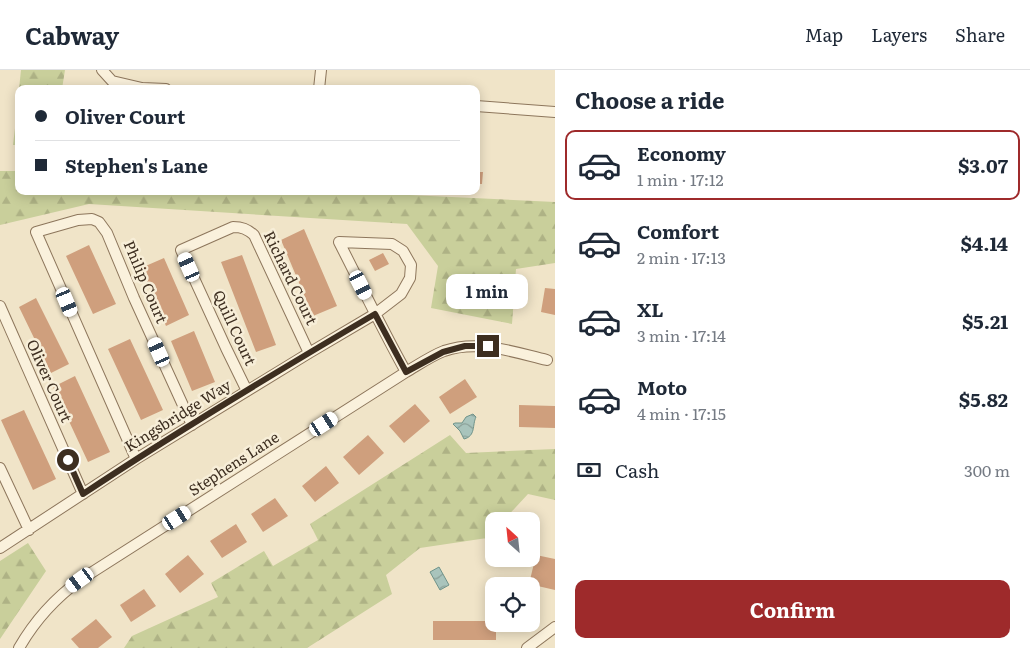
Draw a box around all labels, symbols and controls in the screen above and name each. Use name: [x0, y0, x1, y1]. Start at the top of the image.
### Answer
text: Cabway: [25, 17, 119, 52]
text: Map: [805, 21, 843, 48]
text: Layers: [871, 21, 927, 48]
text: Share: [955, 21, 1005, 48]
text: Choose a ride: [575, 83, 724, 116]
text: Oliver Court: [65, 102, 185, 130]
text: Economy: [637, 139, 726, 167]
icon: car: [577, 143, 622, 188]
text: Stephen's Lane: [65, 151, 208, 179]
text: $3.07: [958, 151, 1008, 179]
text: 1 min · 17:12: [637, 167, 724, 191]
text: Comfort: [637, 217, 719, 245]
icon: car: [577, 221, 622, 266]
street label: Richard Court: [259, 226, 324, 328]
text: $4.14: [960, 229, 1008, 257]
street label: Philip Court: [119, 236, 174, 326]
text: 2 min · 17:13: [637, 245, 726, 269]
car: [176, 250, 201, 284]
car: [347, 268, 374, 302]
callout: 1 min: [447, 274, 529, 308]
text: 1 min: [466, 279, 508, 303]
car: [54, 285, 79, 319]
street label: Quill Court: [208, 286, 263, 369]
text: XL: [637, 295, 664, 323]
icon: car: [577, 299, 622, 344]
text: $5.21: [962, 307, 1008, 335]
text: 3 min · 17:14: [637, 323, 726, 347]
street label: Oliver Court: [22, 335, 79, 426]
car: [146, 335, 171, 369]
route end: [477, 335, 499, 357]
street label: Kingsbridge Way: [119, 372, 235, 457]
text: Moto: [637, 373, 687, 401]
icon: car: [577, 377, 622, 422]
text: $5.82: [959, 385, 1008, 413]
text: 4 min · 17:15: [637, 401, 726, 425]
car: [307, 410, 340, 438]
street label: Stephens Lane: [183, 425, 283, 501]
route start: [57, 449, 79, 471]
icon: cash: [575, 456, 603, 484]
text: Cash: [615, 456, 659, 484]
text: 300 m: [964, 458, 1010, 482]
car: [160, 504, 193, 532]
north arrow: [485, 512, 540, 568]
map controls: [485, 512, 540, 632]
car: [63, 565, 96, 595]
button: locate: [485, 577, 540, 632]
button: Confirm: [575, 580, 1010, 638]

